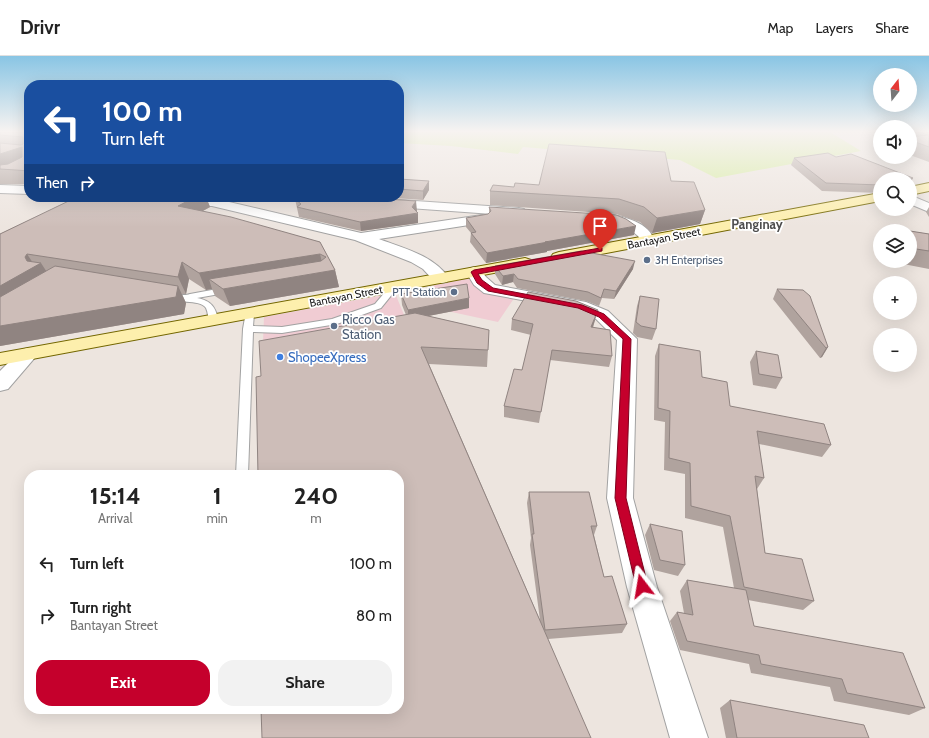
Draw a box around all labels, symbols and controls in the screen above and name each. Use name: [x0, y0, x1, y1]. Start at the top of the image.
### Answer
text: Drivr: [20, 16, 60, 39]
text: Map: [768, 19, 793, 37]
text: Layers: [815, 19, 853, 37]
text: Share: [875, 19, 909, 37]
north arrow: [873, 68, 917, 112]
map controls: [873, 68, 917, 372]
text: 100 m: [102, 94, 183, 128]
icon: left: [36, 96, 88, 148]
button: sound: [873, 120, 917, 164]
text: Turn left: [102, 128, 165, 150]
icon: right: [76, 172, 98, 194]
button: search: [873, 172, 917, 216]
text: Then: [36, 174, 68, 192]
pin: [583, 209, 617, 250]
icon: arrive: [589, 215, 611, 237]
district label: Panginay: [731, 216, 783, 232]
street label: Bantayan Street: [626, 224, 702, 252]
button: layers: [873, 224, 917, 268]
place label: 3H Enterprises: [655, 253, 723, 267]
marker: 3H Enterprises: [642, 255, 652, 265]
button: +: [873, 276, 917, 320]
street label: Bantayan Street: [308, 282, 384, 310]
place label: PTT Station: [392, 285, 446, 299]
marker: PTT Station: [449, 287, 459, 297]
place label: Ricco Gas Station: [342, 311, 395, 342]
marker: Ricco Gas Station: [329, 321, 339, 331]
button: −: [873, 328, 917, 372]
place label: ShopeeXpress: [288, 349, 367, 365]
marker: ShopeeXpress: [275, 352, 285, 362]
text: 15:14: [90, 481, 141, 510]
text: 1: [213, 481, 222, 510]
text: 240: [294, 481, 338, 510]
text: Arrival: [98, 510, 133, 526]
text: min: [206, 510, 228, 526]
text: m: [310, 510, 322, 526]
icon: left: [36, 553, 58, 575]
text: Turn left: [70, 555, 124, 573]
text: 100 m: [350, 555, 392, 573]
position arrow: [621, 565, 663, 607]
text: Turn right: [70, 599, 131, 617]
icon: right: [36, 605, 58, 627]
text: 80 m: [356, 607, 392, 625]
text: Bantayan Street: [70, 617, 158, 633]
button: Exit: [36, 660, 210, 706]
button: Share: [218, 660, 392, 706]

